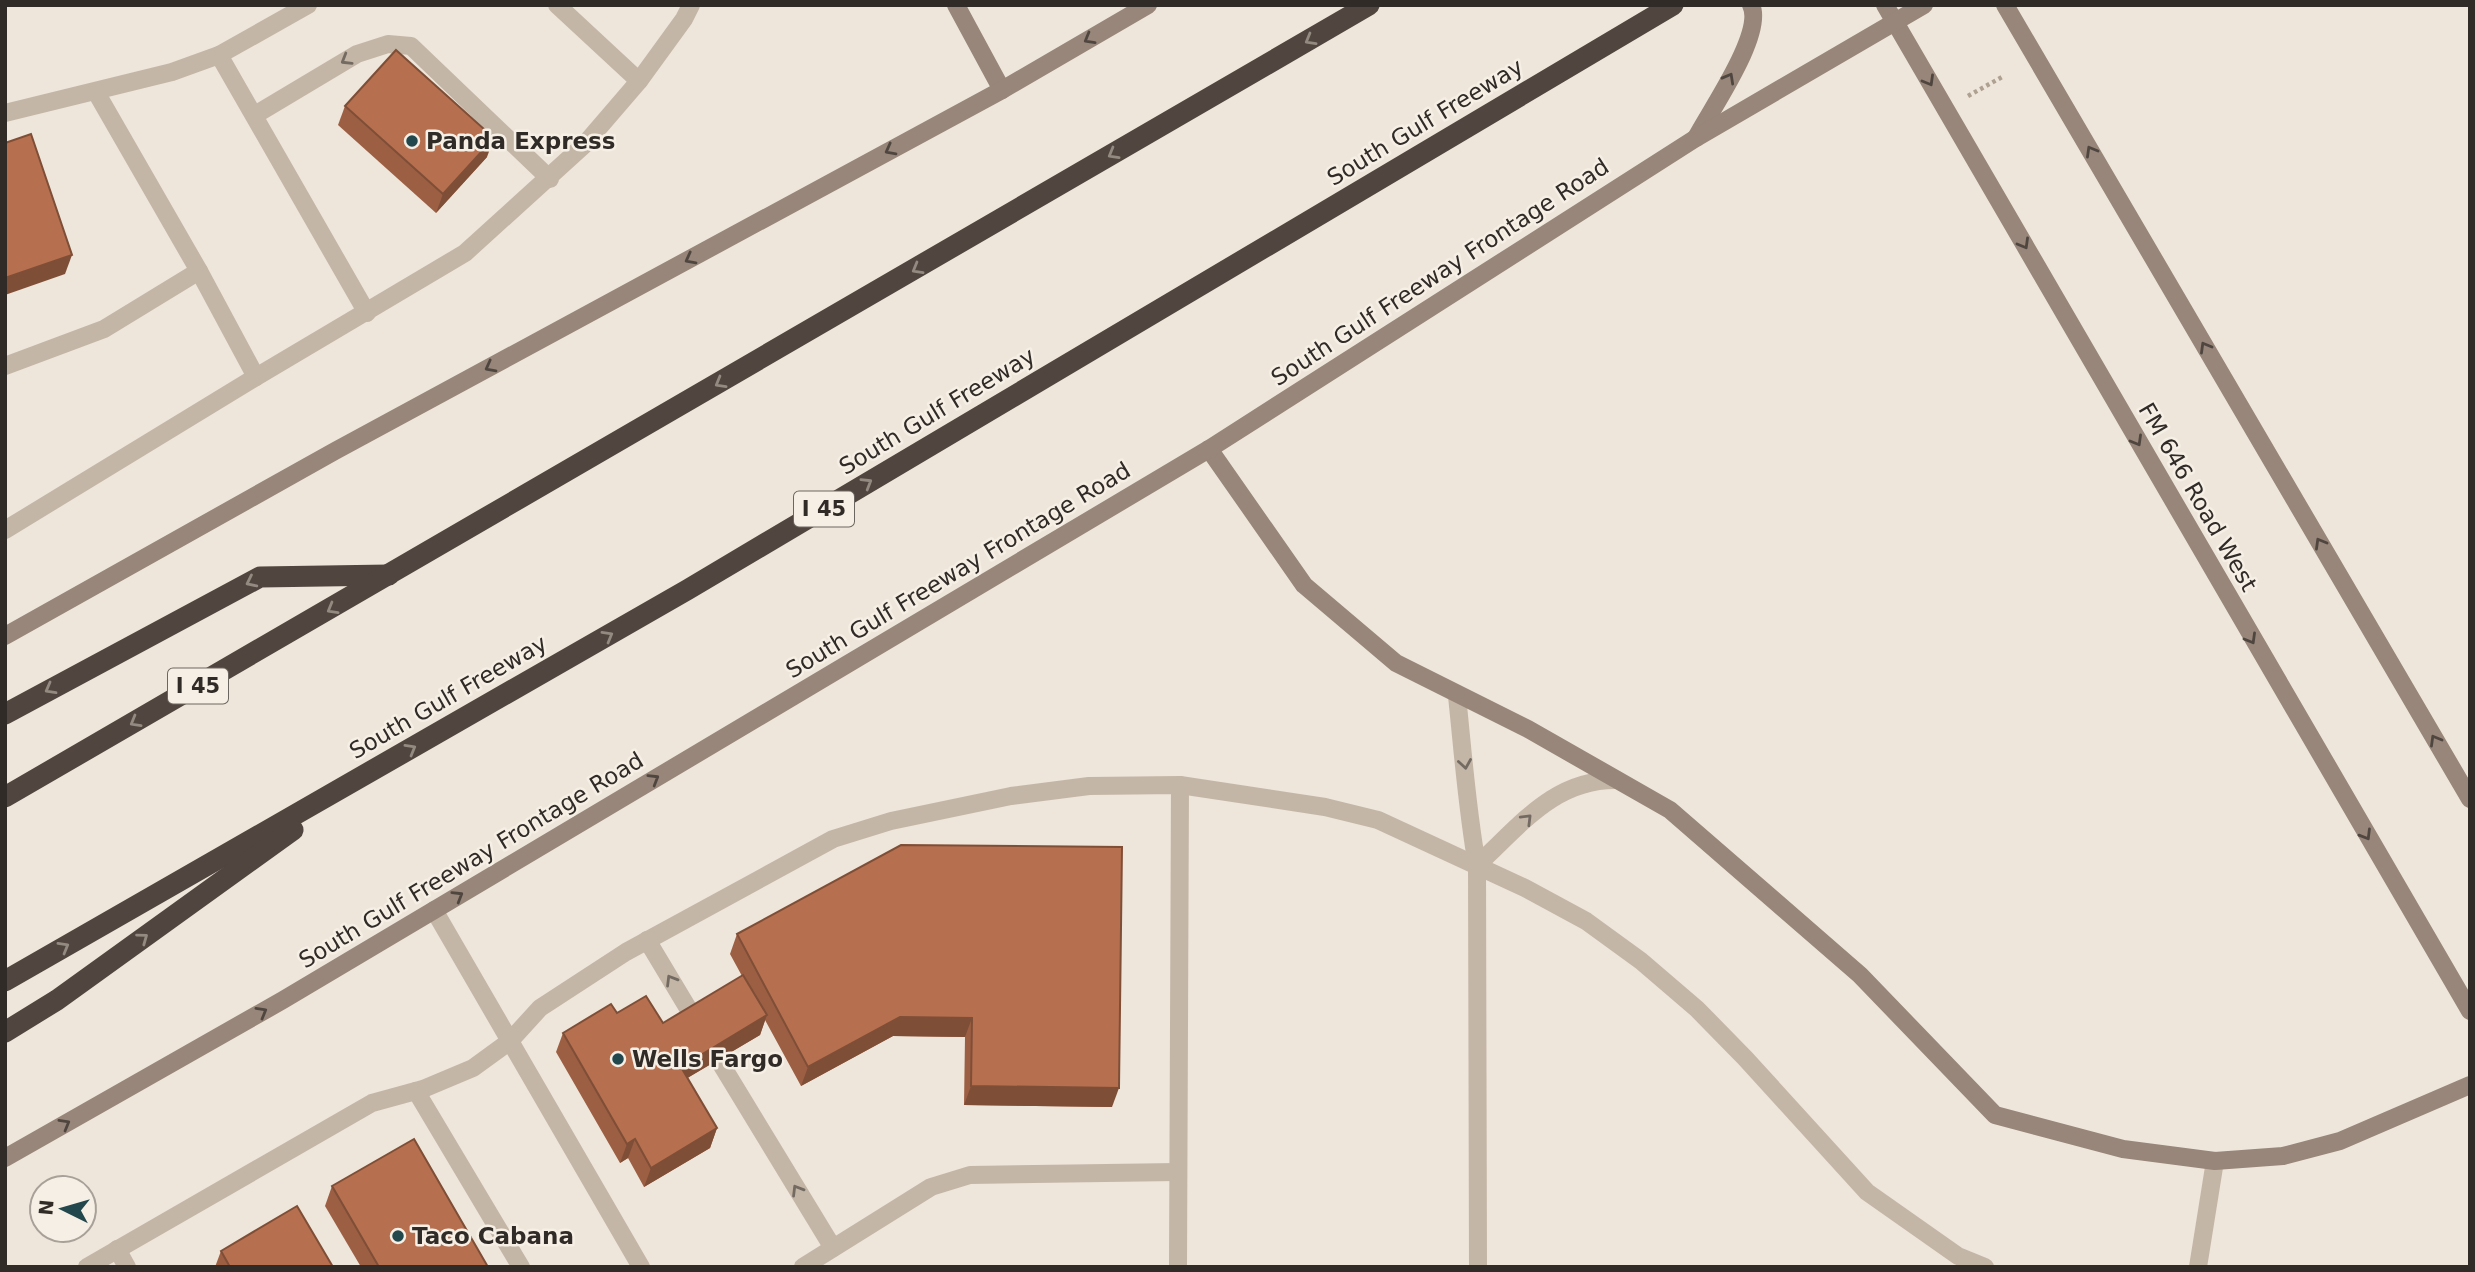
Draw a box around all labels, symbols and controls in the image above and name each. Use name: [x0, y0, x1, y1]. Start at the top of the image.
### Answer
one-way arrow: [1083, 31, 1096, 44]
one-way arrow: [1305, 31, 1318, 44]
one-way arrow: [341, 52, 354, 65]
street label: South Gulf Freeway: [1322, 53, 1528, 191]
one-way arrow: [1720, 73, 1734, 85]
one-way arrow: [1921, 74, 1934, 86]
place label: Panda Express: [426, 128, 615, 154]
marker: Panda Express: [404, 133, 420, 149]
one-way arrow: [885, 142, 897, 156]
one-way arrow: [2086, 145, 2099, 158]
one-way arrow: [1108, 146, 1121, 159]
street label: South Gulf Freeway Frontage Road: [1266, 153, 1614, 391]
one-way arrow: [2016, 237, 2029, 250]
one-way arrow: [685, 251, 697, 264]
one-way arrow: [911, 261, 924, 274]
street label: South Gulf Freeway: [834, 342, 1040, 480]
one-way arrow: [2201, 342, 2214, 355]
one-way arrow: [485, 359, 497, 372]
one-way arrow: [715, 375, 728, 388]
street label: FM 646 Road West: [2133, 398, 2263, 596]
one-way arrow: [2129, 434, 2142, 447]
street label: South Gulf Freeway Frontage Road: [781, 457, 1135, 683]
one-way arrow: [860, 478, 873, 491]
road number: I 45: [794, 491, 854, 526]
one-way arrow: [2316, 538, 2329, 551]
one-way arrow: [246, 574, 258, 588]
one-way arrow: [327, 601, 339, 614]
street label: South Gulf Freeway: [345, 630, 551, 764]
one-way arrow: [601, 631, 613, 644]
one-way arrow: [2243, 631, 2256, 644]
road number: I 45: [168, 668, 228, 704]
one-way arrow: [45, 681, 57, 694]
one-way arrow: [129, 714, 142, 727]
one-way arrow: [2430, 734, 2443, 747]
one-way arrow: [403, 744, 416, 757]
street label: South Gulf Freeway Frontage Road: [294, 747, 648, 973]
one-way arrow: [1457, 758, 1472, 770]
one-way arrow: [646, 774, 659, 787]
one-way arrow: [1519, 815, 1531, 827]
one-way arrow: [2357, 828, 2370, 841]
one-way arrow: [451, 891, 464, 904]
one-way arrow: [135, 934, 147, 946]
one-way arrow: [57, 942, 70, 955]
one-way arrow: [666, 974, 679, 987]
one-way arrow: [255, 1007, 268, 1020]
place label: Wells Fargo: [632, 1046, 783, 1072]
marker: Wells Fargo: [610, 1051, 626, 1067]
one-way arrow: [57, 1119, 70, 1132]
north arrow: [28, 1174, 98, 1244]
one-way arrow: [793, 1184, 806, 1197]
text: N: [34, 1199, 58, 1216]
place label: Taco Cabana: [412, 1223, 574, 1249]
marker: Taco Cabana: [390, 1228, 406, 1244]

